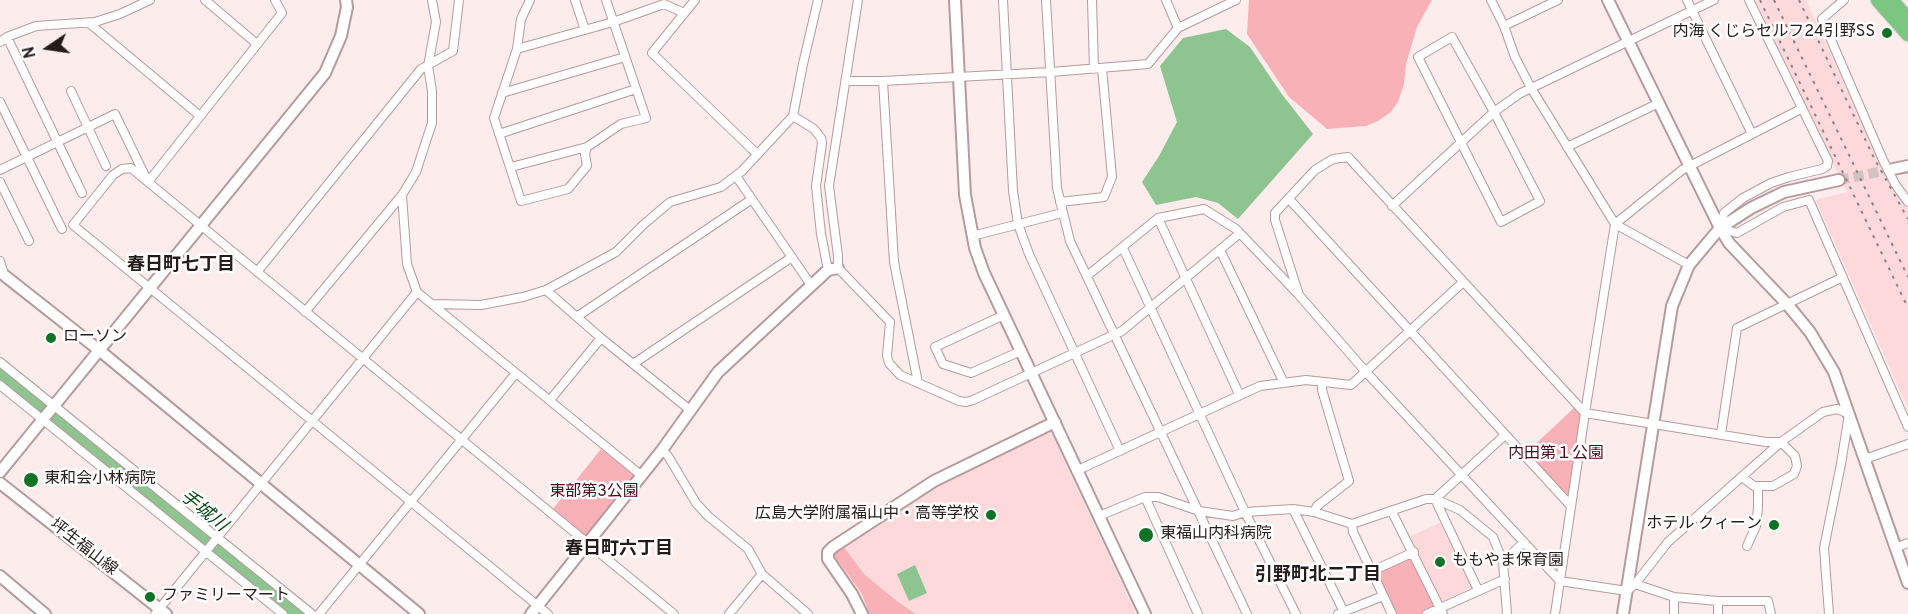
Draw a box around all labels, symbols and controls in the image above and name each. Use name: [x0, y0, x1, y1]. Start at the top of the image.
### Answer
north arrow: [18, 18, 78, 78]
place label: 内海 くじらセルフ24引野SS: [1673, 23, 1875, 43]
marker: 内海 くじらセルフ24引野SS: [1880, 26, 1894, 40]
text: N: [19, 44, 41, 60]
district label: 春日町七丁目: [127, 255, 235, 277]
place label: ローソン: [63, 328, 127, 348]
marker: ローソン: [44, 331, 58, 345]
park label: 内田第１公園: [1508, 445, 1604, 465]
place label: 東和会小林病院: [44, 470, 156, 490]
marker: 東和会小林病院: [22, 471, 40, 489]
park label: 東部第3公園: [549, 483, 639, 503]
water label: 手城川: [175, 487, 231, 537]
place label: 広島大学附属福山中・高等学校: [755, 505, 979, 525]
marker: 広島大学附属福山中・高等学校: [984, 508, 998, 522]
place label: ホテル クィーン: [1646, 515, 1762, 535]
street label: 坪生福山線: [46, 516, 120, 580]
marker: ホテル クィーン: [1767, 518, 1781, 532]
place label: 東福山内科病院: [1160, 525, 1272, 545]
marker: 東福山内科病院: [1137, 526, 1155, 544]
district label: 春日町六丁目: [565, 539, 673, 561]
place label: ももやま保育園: [1452, 552, 1564, 572]
marker: ももやま保育園: [1433, 555, 1447, 569]
district label: 引野町北二丁目: [1255, 565, 1381, 587]
place label: ファミリーマート: [162, 587, 290, 607]
marker: ファミリーマート: [143, 590, 157, 604]

